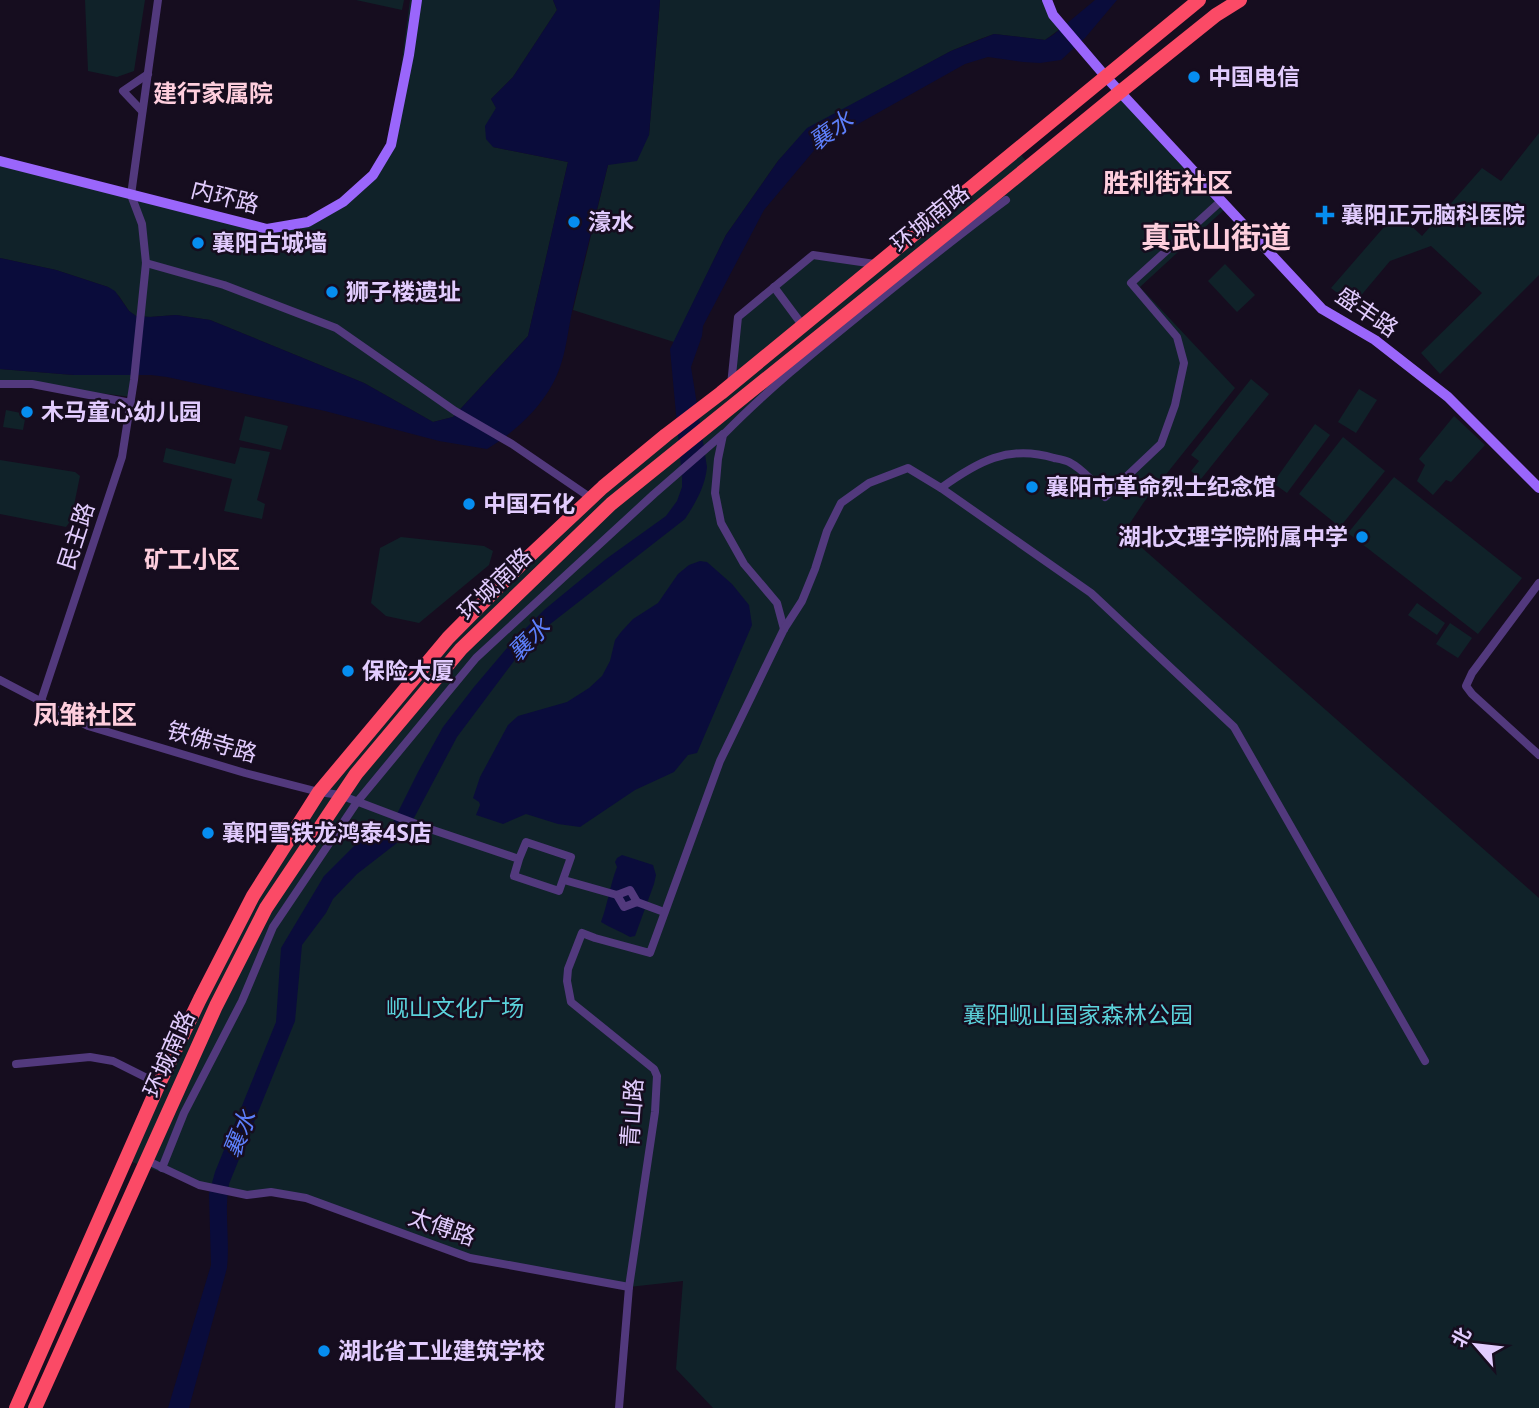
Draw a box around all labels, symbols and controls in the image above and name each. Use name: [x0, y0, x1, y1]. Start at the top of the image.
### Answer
place label: 中国电信: [1208, 60, 1300, 92]
marker: 中国电信: [1186, 69, 1202, 85]
district label: 建行家属院: [153, 76, 273, 109]
water label: 襄水: [801, 102, 860, 157]
district label: 胜利街社区: [1103, 164, 1233, 200]
street label: 内环路: [188, 172, 263, 220]
street label: 环城南路: [884, 176, 975, 259]
place label: 襄阳正元脑科医院: [1341, 198, 1525, 230]
place label: 濠水: [588, 205, 634, 237]
marker: 襄阳正元脑科医院: [1315, 205, 1335, 225]
marker: 濠水: [566, 214, 582, 230]
district label: 真武山街道: [1141, 216, 1291, 257]
place label: 襄阳古城墙: [212, 226, 327, 258]
marker: 襄阳古城墙: [190, 235, 206, 251]
place label: 狮子楼遗址: [346, 275, 461, 307]
street label: 盛丰路: [1330, 279, 1405, 344]
marker: 狮子楼遗址: [324, 284, 340, 300]
place label: 木马童心幼儿园: [41, 395, 202, 427]
marker: 木马童心幼儿园: [19, 404, 35, 420]
place label: 襄阳市革命烈士纪念馆: [1046, 470, 1276, 502]
marker: 襄阳市革命烈士纪念馆: [1024, 479, 1040, 495]
place label: 中国石化: [483, 487, 575, 519]
marker: 中国石化: [461, 496, 477, 512]
street label: 民主路: [49, 498, 101, 573]
place label: 湖北文理学院附属中学: [1118, 520, 1348, 552]
marker: 湖北文理学院附属中学: [1354, 529, 1370, 545]
street label: 环城南路: [450, 540, 539, 627]
district label: 矿工小区: [144, 542, 240, 575]
water label: 襄水: [499, 610, 557, 668]
place label: 保险大厦: [362, 654, 454, 686]
marker: 保险大厦: [340, 663, 356, 679]
district label: 凤雏社区: [33, 696, 137, 732]
street label: 铁佛寺路: [164, 713, 261, 769]
place label: 襄阳雪铁龙鸿泰4S店: [222, 816, 432, 848]
marker: 襄阳雪铁龙鸿泰4S店: [200, 825, 216, 841]
park label: 岘山文化广场: [386, 991, 524, 1023]
park label: 襄阳岘山国家森林公园: [963, 998, 1193, 1030]
street label: 环城南路: [135, 1005, 201, 1102]
street label: 青山路: [613, 1077, 649, 1148]
water label: 襄水: [214, 1104, 264, 1162]
street label: 太傅路: [404, 1200, 480, 1252]
north arrow: [1441, 1310, 1511, 1380]
text: 北: [1445, 1323, 1477, 1352]
place label: 湖北省工业建筑学校: [338, 1334, 545, 1366]
marker: 湖北省工业建筑学校: [316, 1343, 332, 1359]

